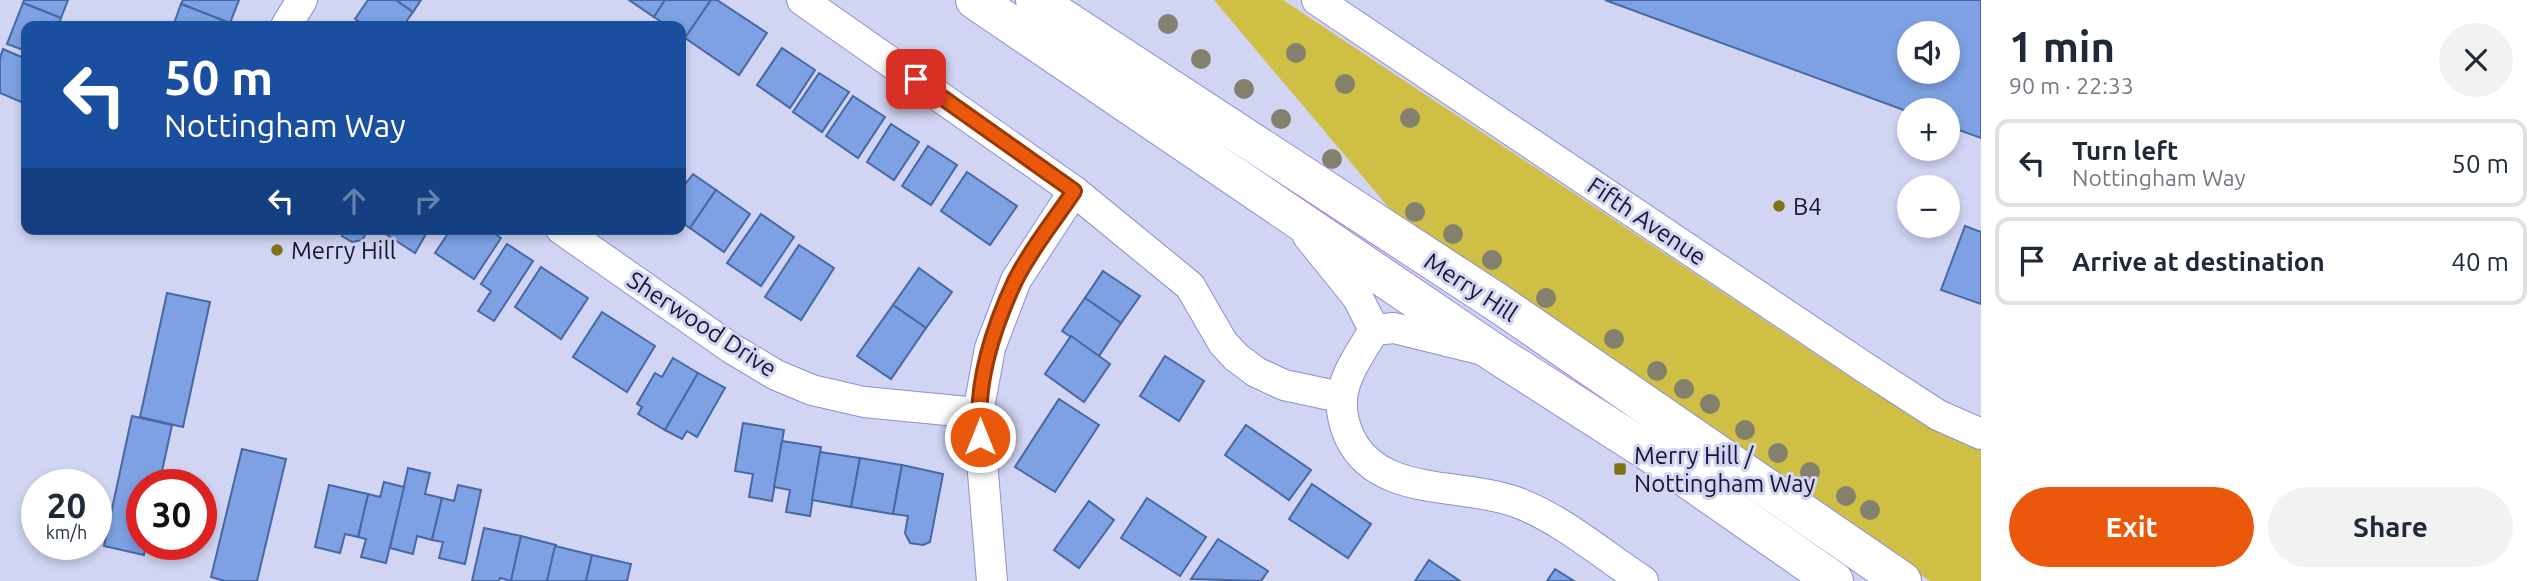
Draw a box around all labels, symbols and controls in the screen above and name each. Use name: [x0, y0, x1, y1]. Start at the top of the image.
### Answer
map controls: [1897, 21, 1960, 238]
button: sound: [1897, 21, 1960, 84]
text: 1 min: [2009, 23, 2115, 70]
button: close: [2439, 23, 2513, 97]
icon: left: [49, 49, 140, 140]
text: 50 m: [164, 49, 273, 104]
pin: [886, 49, 946, 109]
icon: arrive: [897, 60, 935, 98]
text: 90 m · 22:33: [2009, 73, 2134, 98]
button: +: [1897, 98, 1960, 161]
text: Nottingham Way: [164, 107, 406, 143]
text: Turn left: [2072, 136, 2178, 165]
icon: left: [2013, 144, 2051, 182]
text: 50 m: [2451, 149, 2509, 178]
text: Nottingham Way: [2072, 165, 2246, 190]
street label: Fifth Avenue: [1583, 171, 1711, 271]
button: −: [1897, 175, 1960, 238]
icon: left: [262, 182, 300, 220]
icon: ahead: [335, 182, 373, 220]
icon: right: [408, 182, 446, 220]
place label: B4: [1793, 193, 1822, 220]
marker: B4: [1771, 198, 1787, 214]
place label: Merry Hill: [291, 237, 396, 264]
marker: Merry Hill: [269, 242, 285, 258]
icon: arrive: [2013, 242, 2051, 280]
street label: Merry Hill: [1420, 247, 1522, 327]
text: Arrive at destination: [2072, 247, 2325, 276]
text: 40 m: [2451, 247, 2509, 276]
street label: Sherwood Drive: [622, 266, 782, 382]
position arrow: [943, 400, 1017, 474]
place label: Merry Hill / Nottingham Way: [1634, 442, 1816, 497]
marker: Merry Hill / Nottingham Way: [1612, 461, 1628, 477]
speed limit sign: 30: [126, 469, 217, 560]
text: 20: [47, 485, 86, 525]
button: Exit: [2009, 487, 2254, 567]
button: Share: [2268, 487, 2513, 567]
text: km/h: [46, 522, 87, 542]

